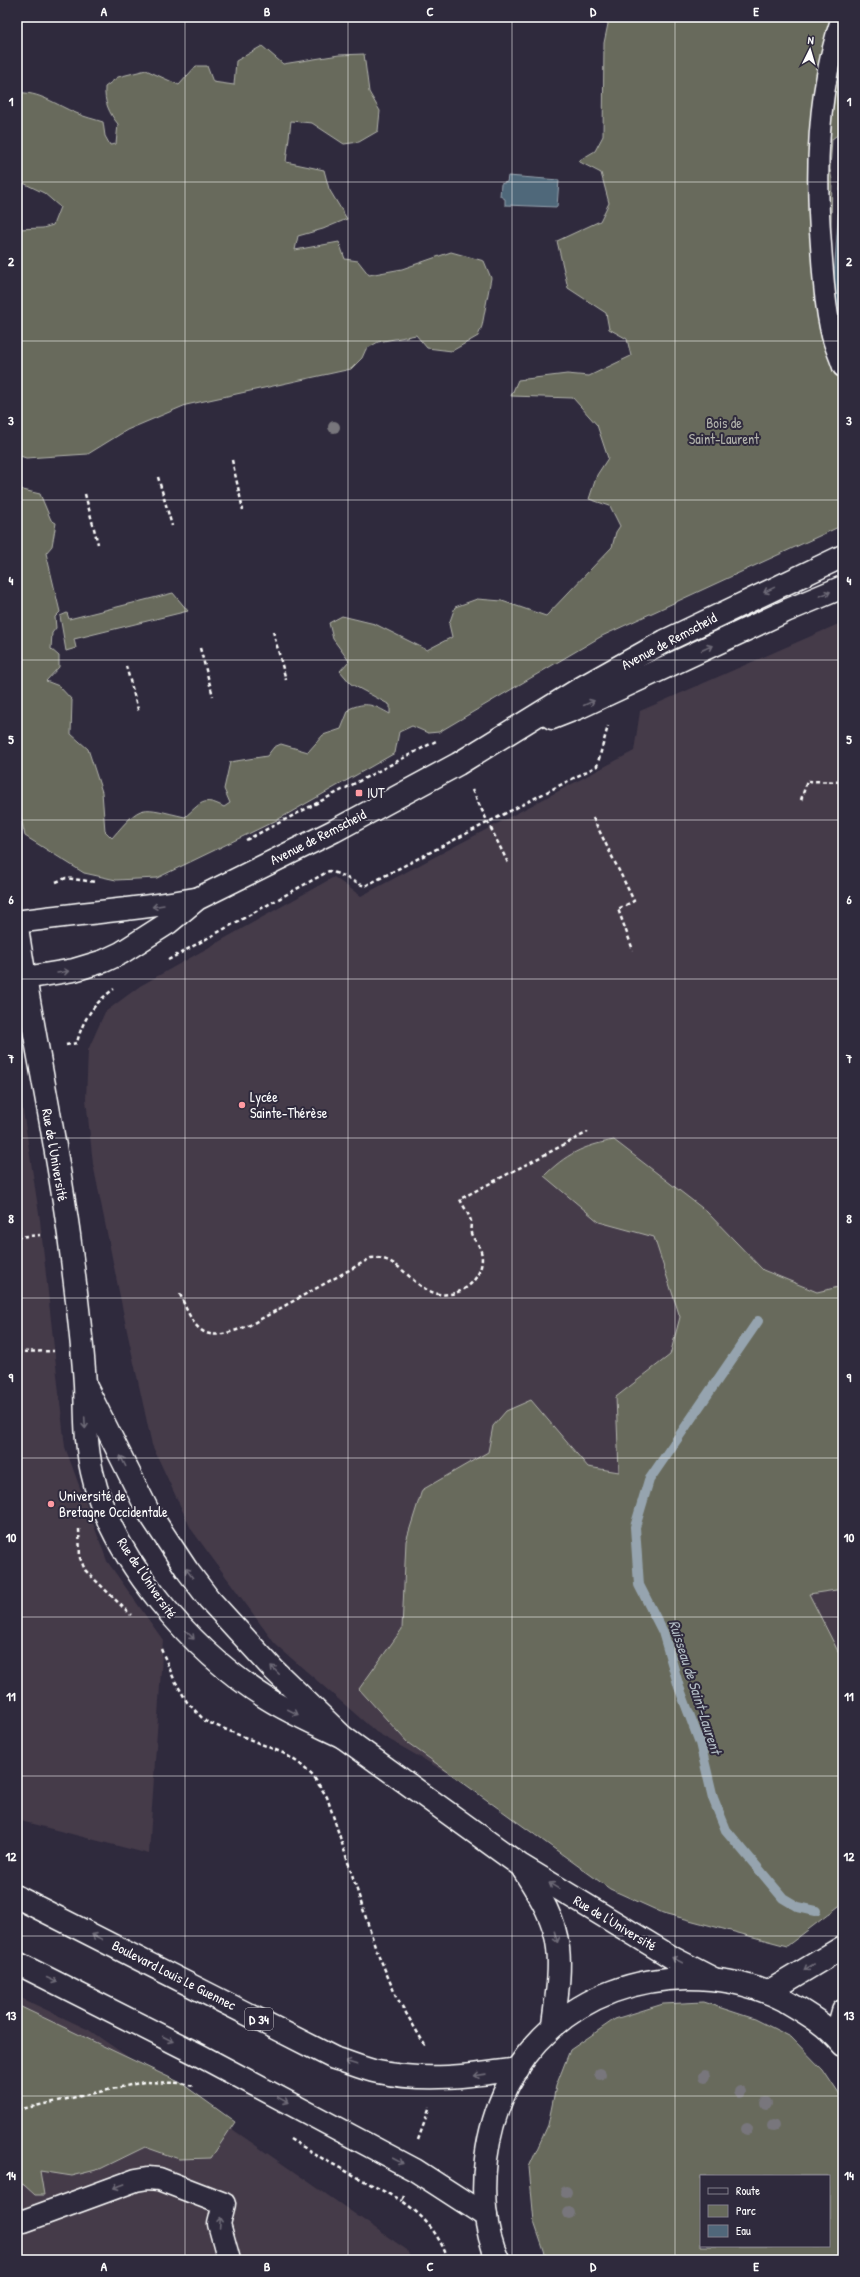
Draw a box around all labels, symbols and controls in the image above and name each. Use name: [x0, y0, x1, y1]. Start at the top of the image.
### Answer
text: A: [101, 2, 108, 20]
text: B: [264, 2, 271, 20]
text: C: [426, 2, 434, 20]
text: D: [590, 2, 597, 20]
text: E: [753, 2, 759, 20]
north arrow: [790, 30, 830, 70]
text: N: [807, 33, 815, 47]
text: 1: [9, 92, 14, 110]
text: 1: [847, 92, 852, 110]
text: 2: [8, 252, 15, 270]
text: 2: [846, 252, 853, 270]
text: 3: [8, 411, 14, 429]
text: 3: [846, 411, 852, 429]
park label: Bois de Saint-Laurent: [689, 413, 759, 448]
text: 4: [9, 571, 14, 589]
text: 4: [847, 571, 852, 589]
one-way arrow: [764, 587, 776, 594]
one-way arrow: [819, 590, 831, 597]
street label: Avenue de Remscheid: [618, 607, 720, 674]
one-way arrow: [701, 644, 713, 651]
one-way arrow: [583, 699, 595, 706]
text: 5: [8, 730, 14, 748]
text: 5: [846, 730, 852, 748]
place label: IUT: [367, 783, 385, 802]
marker: IUT: [354, 788, 364, 798]
street label: Avenue de Remscheid: [267, 804, 369, 869]
text: 6: [8, 890, 14, 908]
text: 6: [846, 890, 852, 908]
one-way arrow: [152, 902, 165, 910]
one-way arrow: [56, 968, 69, 976]
text: 7: [7, 1049, 15, 1067]
text: 7: [845, 1049, 853, 1067]
place label: Lycée Sainte-Thérèse: [250, 1087, 328, 1122]
marker: Lycée Sainte-Thérèse: [237, 1100, 247, 1110]
street label: Rue de l'Université: [38, 1107, 73, 1203]
text: 8: [8, 1209, 14, 1227]
text: 8: [846, 1209, 852, 1227]
text: 9: [9, 1368, 14, 1386]
text: 9: [847, 1368, 852, 1386]
one-way arrow: [82, 1416, 89, 1429]
one-way arrow: [119, 1456, 126, 1468]
place label: Université de Bretagne Occidentale: [59, 1486, 168, 1522]
marker: Université de Bretagne Occidentale: [46, 1499, 56, 1509]
text: 10: [6, 1528, 16, 1546]
text: 10: [844, 1528, 854, 1546]
street label: Rue de l'Université: [113, 1534, 182, 1622]
one-way arrow: [185, 1568, 193, 1579]
water label: Ruisseau de Saint-Laurent: [664, 1617, 728, 1759]
one-way arrow: [185, 1630, 195, 1640]
one-way arrow: [270, 1666, 280, 1675]
text: 11: [6, 1687, 16, 1705]
text: 11: [844, 1687, 854, 1705]
one-way arrow: [287, 1709, 299, 1717]
text: 12: [6, 1847, 17, 1865]
text: 12: [844, 1847, 855, 1865]
one-way arrow: [548, 1881, 560, 1889]
street label: Rue de l'Université: [570, 1890, 661, 1955]
one-way arrow: [552, 1930, 560, 1943]
one-way arrow: [92, 1933, 104, 1940]
street label: Boulevard Louis Le Guennec: [109, 1935, 240, 2014]
one-way arrow: [672, 1956, 684, 1963]
one-way arrow: [803, 1963, 815, 1971]
one-way arrow: [46, 1977, 58, 1984]
text: 13: [6, 2006, 16, 2024]
text: 13: [844, 2006, 854, 2024]
road number: D 34: [245, 2008, 273, 2030]
one-way arrow: [162, 2036, 174, 2044]
one-way arrow: [345, 2059, 358, 2066]
one-way arrow: [473, 2071, 486, 2079]
one-way arrow: [277, 2097, 289, 2105]
one-way arrow: [391, 2158, 403, 2165]
text: 14: [6, 2166, 16, 2184]
text: 14: [844, 2166, 854, 2184]
legend: [700, 2175, 830, 2247]
text: Route: [736, 2182, 760, 2199]
one-way arrow: [114, 2183, 126, 2191]
text: Parc: [736, 2202, 756, 2219]
one-way arrow: [217, 2216, 224, 2229]
text: Eau: [736, 2222, 751, 2239]
text: A: [101, 2257, 108, 2275]
text: B: [264, 2257, 271, 2275]
text: C: [426, 2257, 434, 2275]
text: D: [590, 2257, 597, 2275]
text: E: [753, 2257, 759, 2275]

